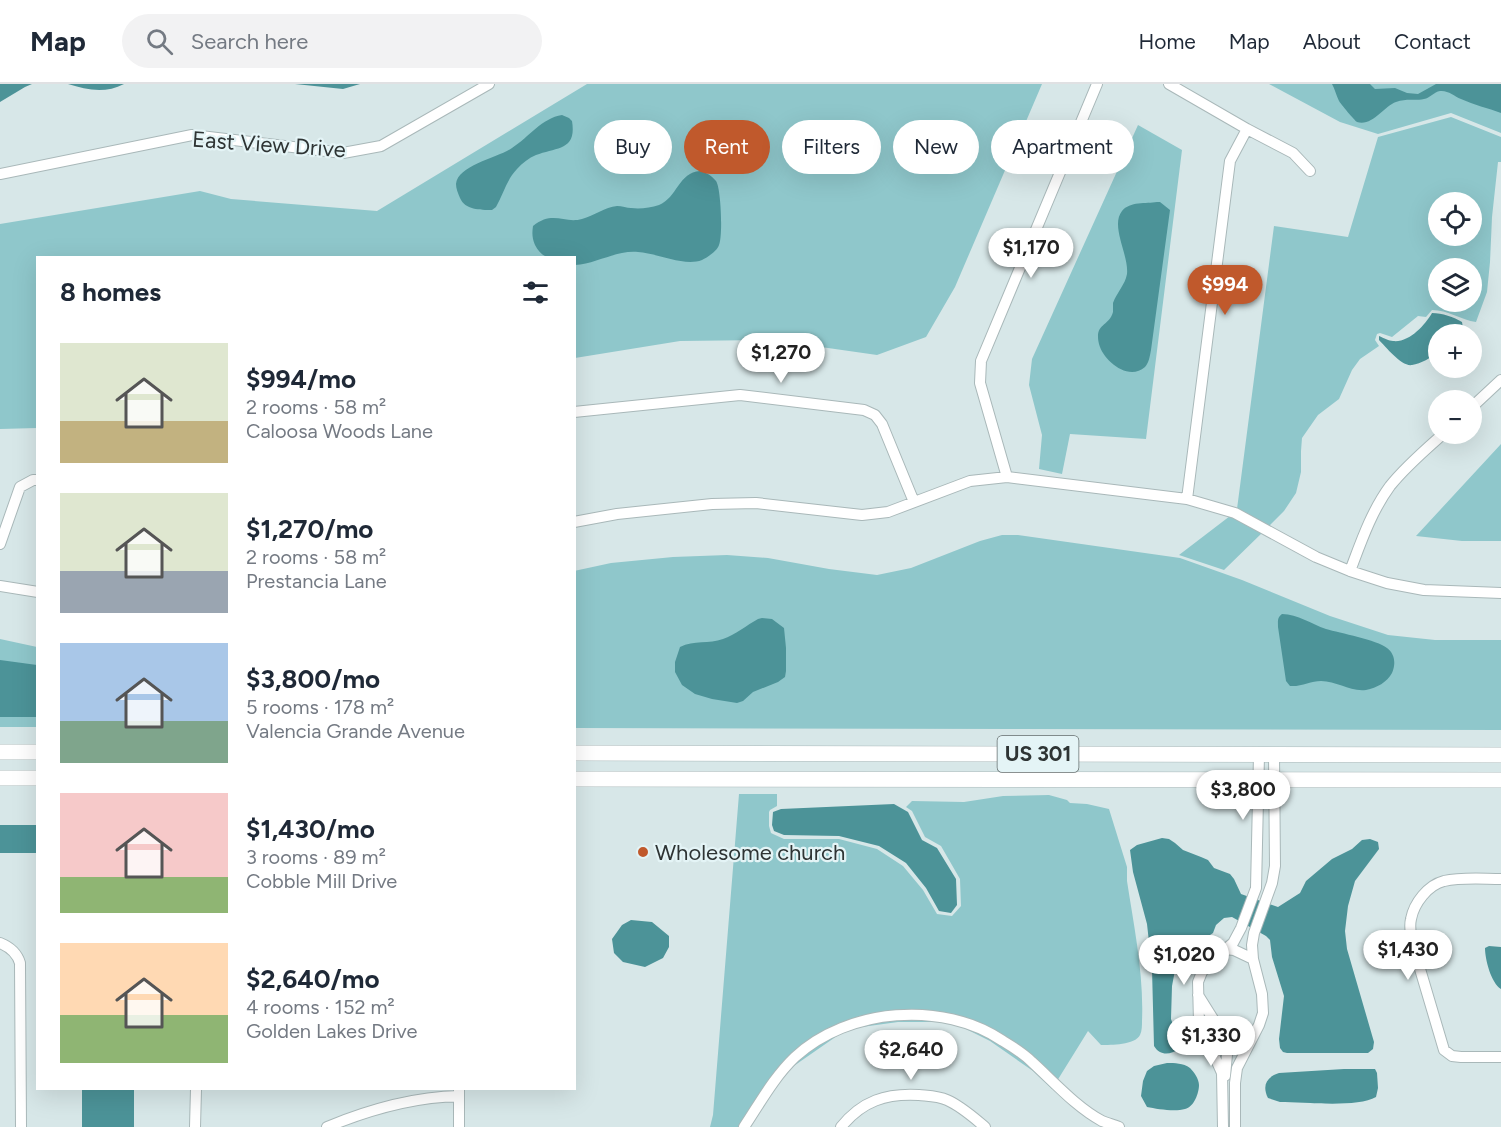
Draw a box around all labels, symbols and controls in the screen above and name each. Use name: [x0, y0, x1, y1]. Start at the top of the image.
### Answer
search box: [122, 14, 542, 68]
text: Map: [30, 24, 86, 58]
icon: search: [143, 25, 176, 58]
text: Search here: [191, 28, 308, 55]
text: Home: [1139, 29, 1196, 54]
text: Map: [1229, 29, 1270, 54]
text: About: [1303, 29, 1361, 54]
text: Contact: [1394, 29, 1471, 54]
chip: Buy: [594, 120, 672, 174]
chip: Rent: [684, 120, 770, 174]
chip: Filters: [782, 120, 881, 174]
chip: New: [893, 120, 979, 174]
chip: Apartment: [991, 120, 1134, 174]
street label: East View Drive: [191, 126, 347, 163]
map controls: [1428, 192, 1482, 444]
button: locate: [1428, 192, 1482, 246]
pin: $1,170: [982, 228, 1080, 279]
text: $1,170: [1002, 235, 1060, 259]
button: layers: [1428, 258, 1482, 312]
pin: $994: [1189, 265, 1261, 316]
text: $994: [1202, 272, 1248, 296]
text: 8 homes: [60, 276, 161, 308]
icon: filters: [519, 276, 552, 309]
button: +: [1428, 324, 1482, 378]
pin: $1,270: [732, 333, 830, 384]
text: $1,270: [751, 340, 811, 364]
text: $994/mo: [246, 363, 356, 395]
icon: home: [108, 367, 180, 439]
button: −: [1428, 390, 1482, 444]
text: 2 rooms · 58 m²: [246, 395, 386, 419]
text: Caloosa Woods Lane: [246, 419, 433, 443]
text: $1,270/mo: [246, 513, 373, 545]
icon: home: [108, 517, 180, 589]
text: 2 rooms · 58 m²: [246, 545, 386, 569]
text: Prestancia Lane: [246, 569, 387, 593]
text: $3,800/mo: [246, 663, 380, 695]
icon: home: [108, 667, 180, 739]
text: 5 rooms · 178 m²: [246, 695, 394, 719]
text: Valencia Grande Avenue: [246, 719, 465, 743]
road number: US 301: [998, 736, 1078, 772]
pin: $3,800: [1194, 770, 1292, 821]
text: $3,800: [1210, 777, 1276, 801]
text: $1,430/mo: [246, 813, 375, 845]
icon: home: [108, 817, 180, 889]
place label: Wholesome church: [655, 839, 845, 866]
text: 3 rooms · 89 m²: [246, 845, 386, 869]
marker: Wholesome church: [636, 845, 650, 859]
text: Cobble Mill Drive: [246, 869, 397, 893]
pin: $1,430: [1359, 930, 1457, 981]
pin: $1,020: [1135, 935, 1233, 986]
text: $1,430: [1377, 937, 1439, 961]
text: $1,020: [1153, 942, 1215, 966]
text: $2,640/mo: [246, 963, 380, 995]
icon: home: [108, 967, 180, 1039]
text: 4 rooms · 152 m²: [246, 995, 395, 1019]
pin: $1,330: [1162, 1016, 1260, 1067]
text: Golden Lakes Drive: [246, 1019, 417, 1043]
text: $1,330: [1181, 1023, 1241, 1047]
pin: $2,640: [862, 1030, 960, 1081]
text: $2,640: [878, 1037, 944, 1061]

